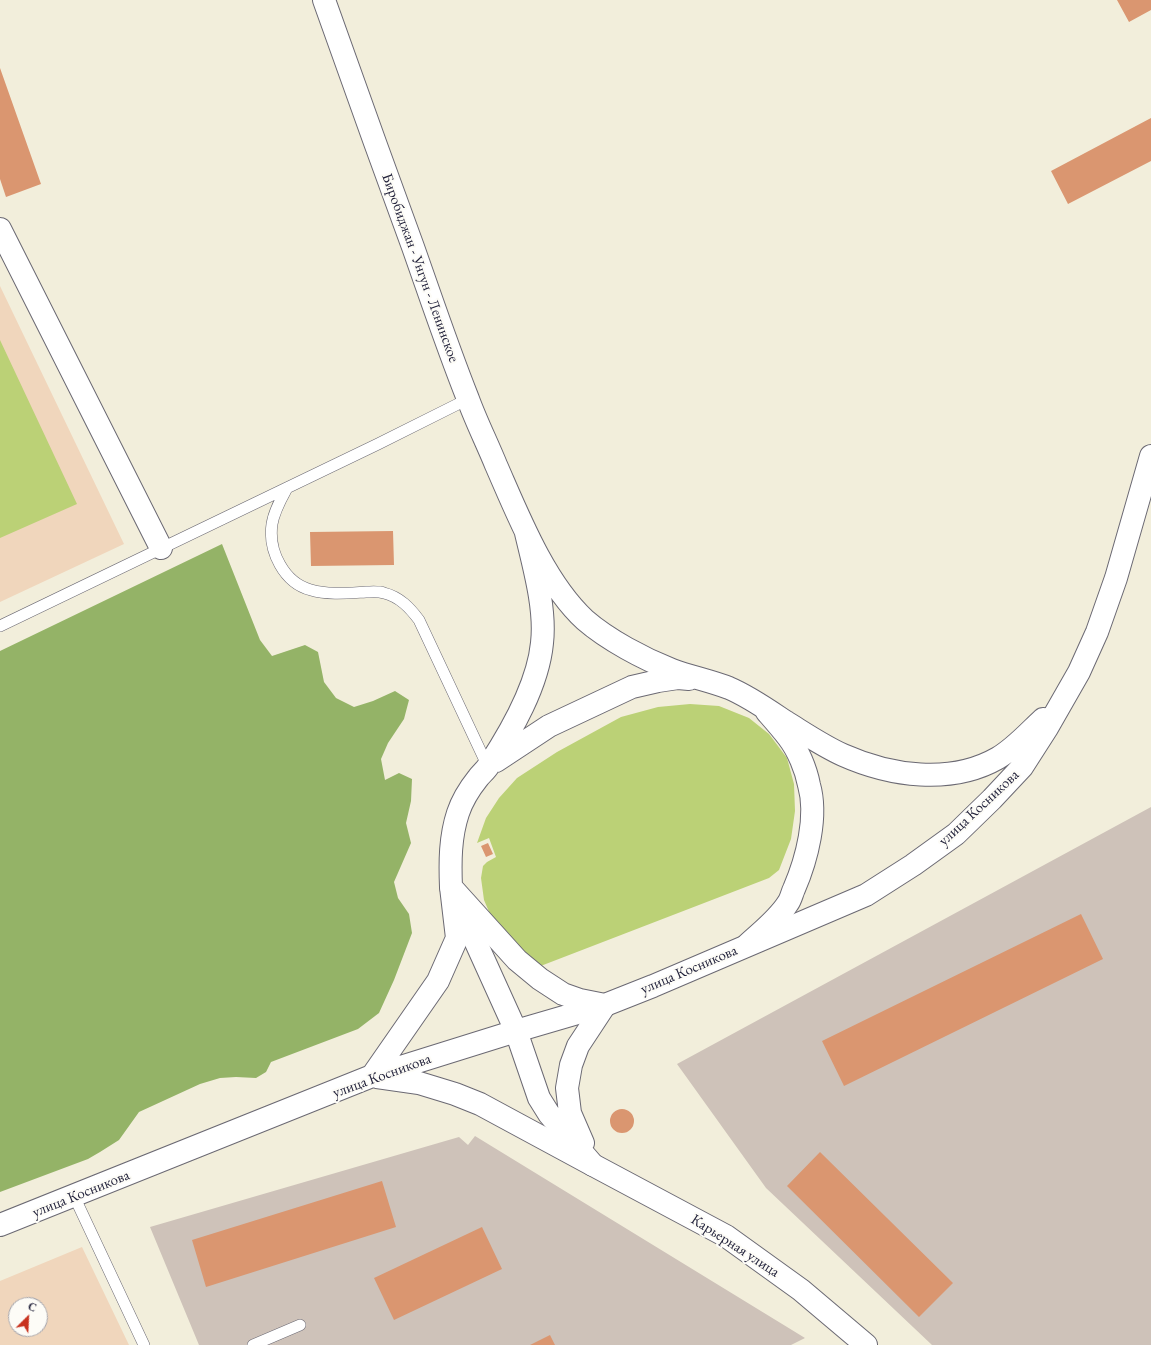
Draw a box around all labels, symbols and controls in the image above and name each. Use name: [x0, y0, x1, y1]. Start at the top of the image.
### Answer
street label: Биробиджан - Унгун - Ленинское: [377, 171, 463, 365]
street label: улица Косникова: [935, 766, 1023, 850]
street label: улица Косникова: [638, 942, 740, 998]
street label: улица Косникова: [330, 1050, 434, 1102]
street label: улица Косникова: [30, 1166, 132, 1222]
street label: Карьерная улица: [687, 1211, 783, 1281]
north arrow: [8, 1297, 48, 1337]
text: С: [26, 1299, 39, 1315]

